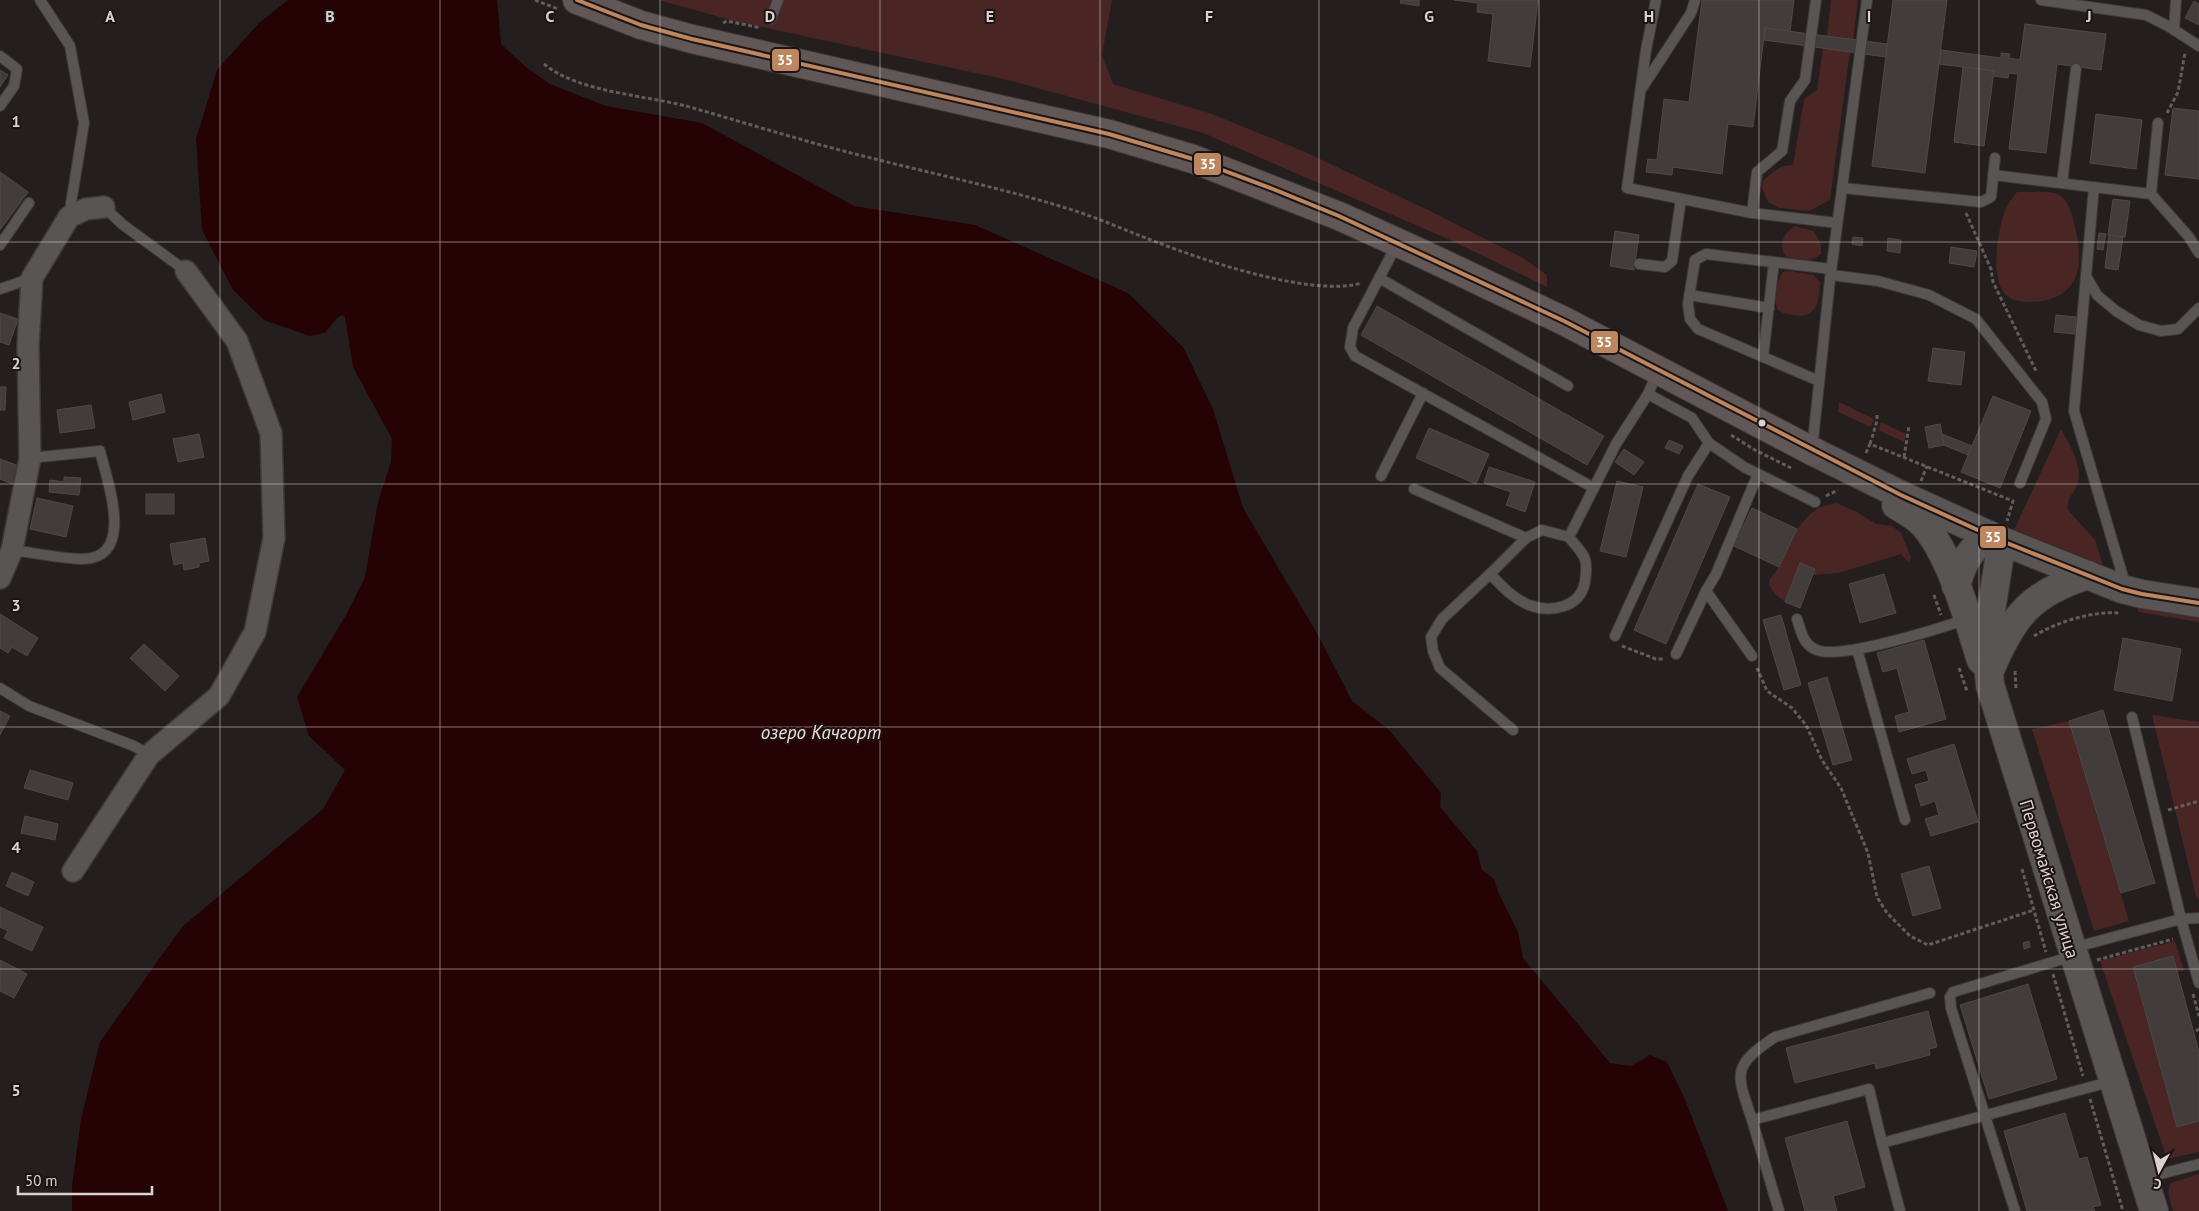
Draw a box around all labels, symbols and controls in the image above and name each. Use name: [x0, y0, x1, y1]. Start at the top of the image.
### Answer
text: A: [105, 6, 115, 26]
text: B: [325, 6, 335, 26]
text: C: [546, 6, 555, 26]
text: D: [765, 6, 775, 26]
text: E: [986, 6, 994, 26]
text: F: [1205, 6, 1213, 26]
text: G: [1424, 6, 1434, 26]
text: H: [1644, 6, 1654, 26]
text: I: [1867, 6, 1871, 26]
text: J: [2085, 6, 2092, 26]
line badge: 35: [771, 48, 800, 72]
text: 35: [777, 51, 793, 69]
text: 1: [11, 111, 21, 131]
line badge: 35: [1193, 152, 1222, 176]
text: 35: [1200, 155, 1216, 173]
line badge: 35: [1590, 330, 1619, 354]
text: 35: [1596, 333, 1612, 351]
text: 2: [11, 353, 21, 373]
unlabelled marker: [1757, 418, 1767, 428]
line badge: 35: [1979, 525, 2007, 549]
text: 35: [1985, 528, 2001, 546]
text: 3: [11, 595, 21, 615]
water label: озеро Качгорт: [761, 720, 881, 744]
street label: Первомайская улица: [2014, 797, 2085, 961]
text: 4: [11, 837, 21, 857]
text: 5: [11, 1080, 21, 1100]
north arrow: [2134, 1146, 2184, 1196]
scale bar: [18, 1164, 151, 1196]
text: 50 m: [25, 1171, 58, 1190]
text: С: [2152, 1174, 2162, 1193]

